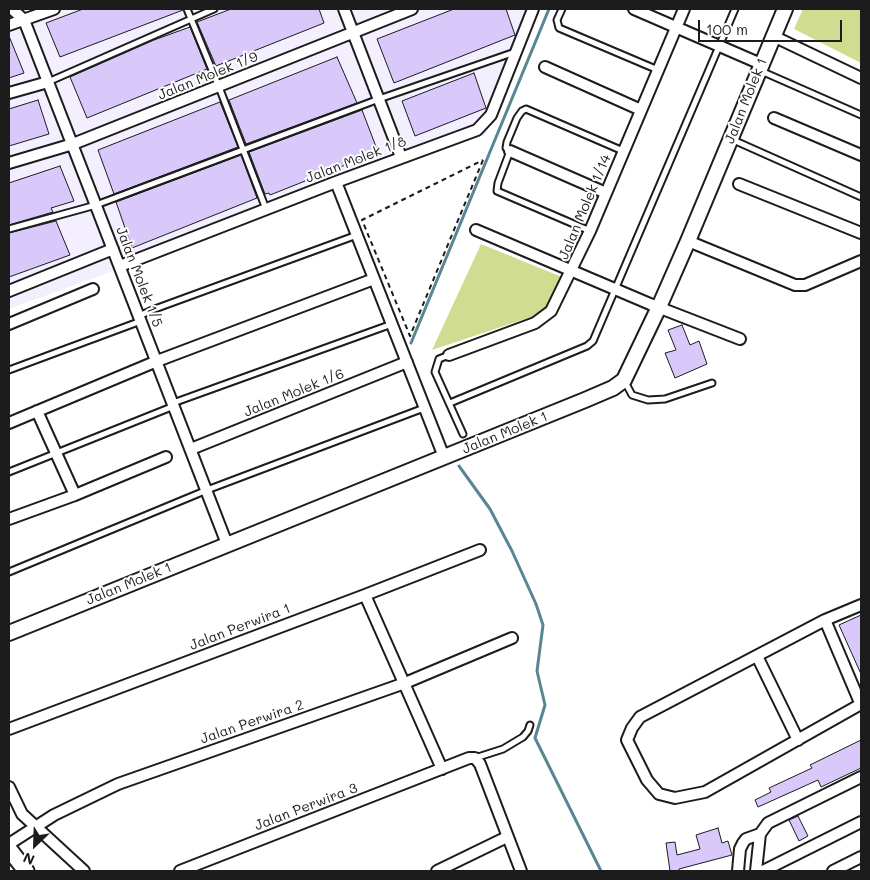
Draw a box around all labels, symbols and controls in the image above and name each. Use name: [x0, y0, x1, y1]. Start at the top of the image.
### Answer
scale bar: [700, 10, 844, 42]
text: 100 m: [706, 19, 748, 39]
street label: Jalan Molek 1/9: [156, 48, 260, 104]
street label: Jalan Molek 1: [721, 56, 771, 146]
street label: Jalan Molek 1/8: [303, 133, 409, 187]
street label: Jalan Molek 1/14: [555, 152, 615, 262]
street label: Jalan Molek 1/5: [112, 224, 166, 330]
street label: Jalan Molek 1/6: [241, 365, 347, 421]
street label: Jalan Molek 1: [460, 408, 550, 458]
street label: Jalan Molek 1: [84, 559, 174, 609]
street label: Jalan Perwira 1: [187, 600, 293, 654]
street label: Jalan Perwira 2: [198, 696, 306, 748]
street label: Jalan Perwira 3: [252, 780, 360, 834]
north arrow: [10, 820, 60, 870]
text: N: [20, 848, 37, 870]

